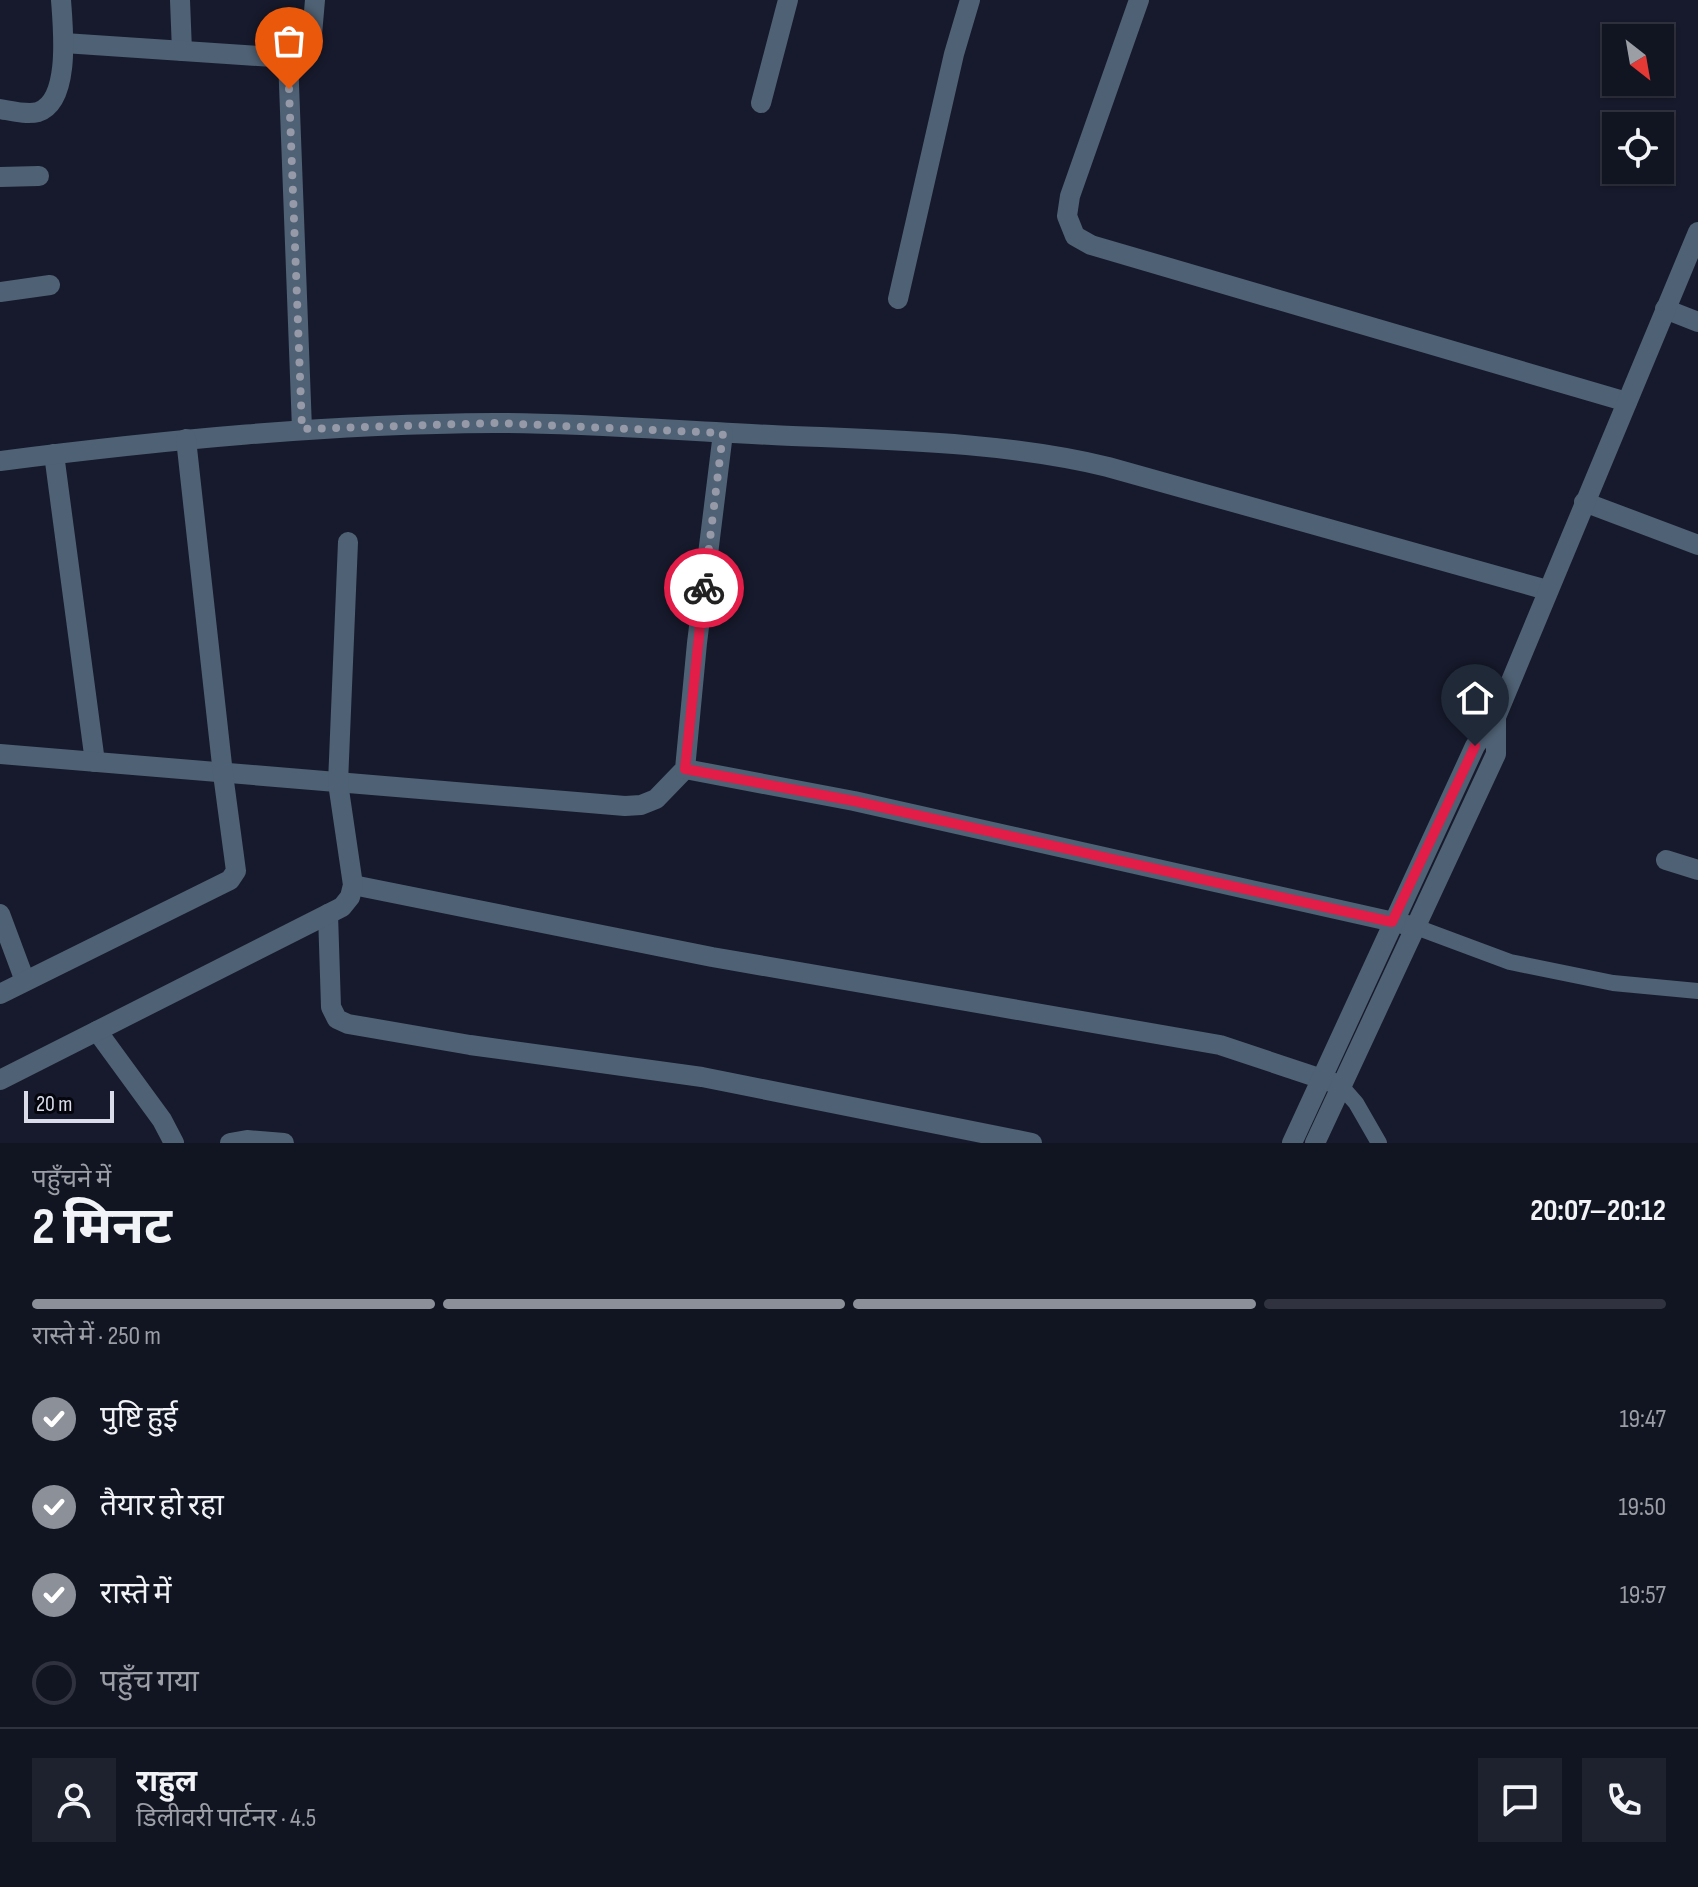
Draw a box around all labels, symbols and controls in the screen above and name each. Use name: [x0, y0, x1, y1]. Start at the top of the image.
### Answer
pin: [255, 7, 323, 89]
icon: bag: [267, 19, 311, 63]
north arrow: [1602, 24, 1674, 96]
map controls: [1602, 24, 1674, 184]
button: locate: [1602, 112, 1674, 184]
courier: [664, 548, 744, 628]
icon: bike: [682, 566, 726, 610]
pin: [1441, 664, 1509, 746]
icon: home: [1453, 676, 1497, 720]
scale bar: [24, 1087, 114, 1123]
text: 20 m: [36, 1091, 73, 1118]
text: पहुँचने में: [32, 1164, 111, 1195]
text: 20:07–20:12: [1530, 1193, 1666, 1229]
text: 2 मिनट: [32, 1196, 172, 1259]
text: रास्ते में · 250 m: [32, 1321, 161, 1352]
icon: check: [32, 1397, 76, 1441]
text: पुष्टि हुई: [100, 1400, 178, 1436]
text: 19:47: [1619, 1404, 1666, 1435]
icon: check: [32, 1485, 76, 1529]
text: तैयार हो रहा: [100, 1488, 224, 1524]
text: 19:50: [1618, 1492, 1666, 1523]
icon: check: [32, 1573, 76, 1617]
text: रास्ते में: [100, 1576, 172, 1612]
text: 19:57: [1620, 1580, 1666, 1611]
text: पहुँच गया: [100, 1664, 199, 1700]
button: person: [32, 1758, 116, 1842]
button: chat: [1478, 1758, 1562, 1842]
button: phone: [1582, 1758, 1666, 1842]
text: राहुल: [136, 1764, 197, 1800]
text: डिलीवरी पार्टनर · 4.5: [136, 1803, 316, 1834]

